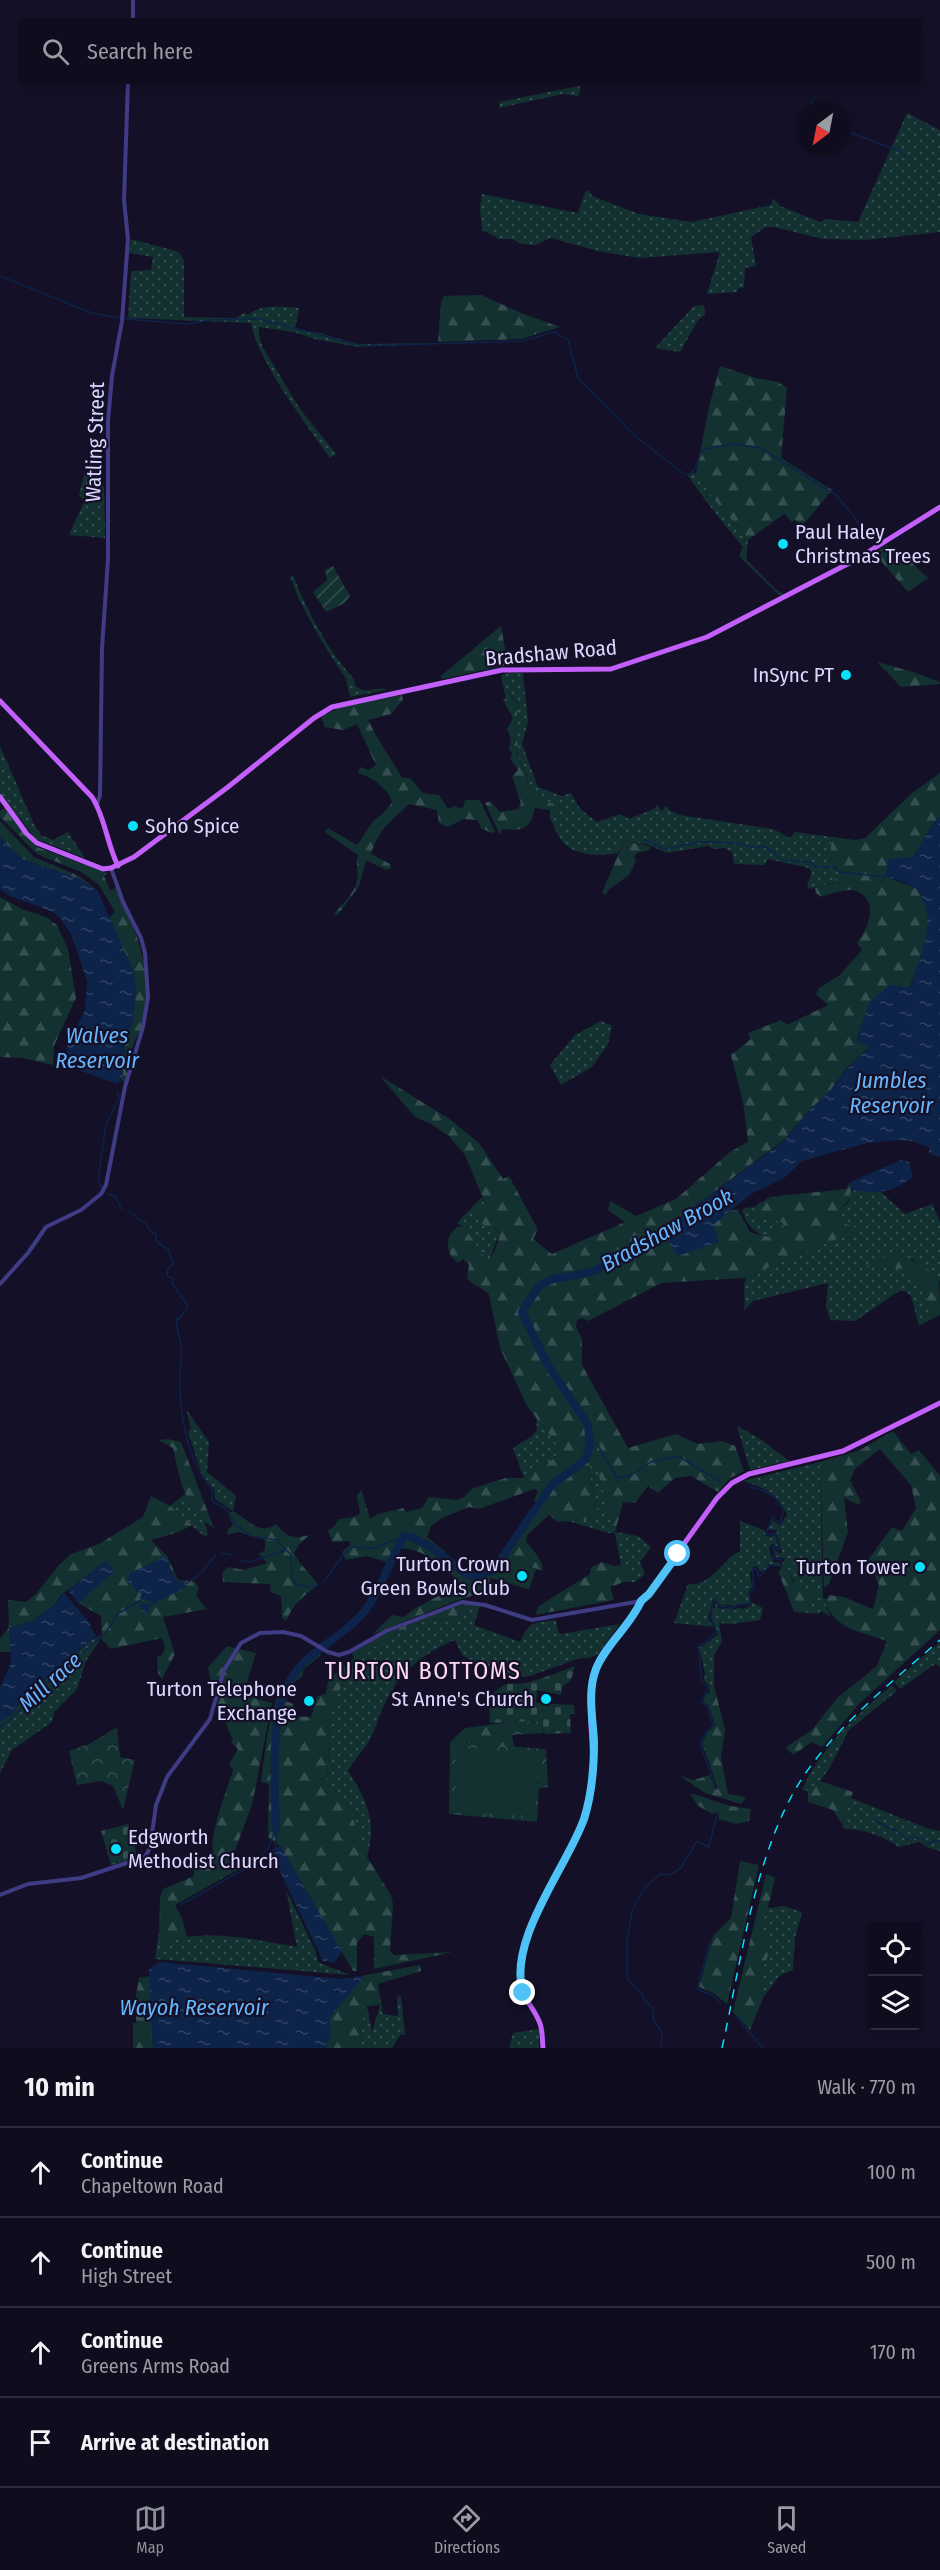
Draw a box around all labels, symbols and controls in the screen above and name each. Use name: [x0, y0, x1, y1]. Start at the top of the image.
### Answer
search box: [18, 18, 922, 84]
icon: search: [39, 35, 72, 68]
text: Search here: [87, 38, 193, 65]
north arrow: [796, 102, 850, 156]
street label: Watling Street: [80, 381, 110, 503]
place label: Paul Haley Christmas Trees: [795, 519, 931, 569]
marker: Paul Haley Christmas Trees: [776, 537, 790, 551]
street label: Bradshaw Road: [484, 634, 618, 672]
place label: InSync PT: [753, 662, 834, 688]
marker: InSync PT: [839, 668, 853, 682]
place label: Soho Spice: [145, 813, 239, 839]
marker: Soho Spice: [126, 819, 140, 833]
water label: Walves Reservoir: [55, 1022, 140, 1074]
water label: Jumbles Reservoir: [849, 1067, 934, 1119]
water label: Bradshaw Brook: [596, 1183, 738, 1277]
route start: [664, 1540, 690, 1566]
place label: Turton Crown Green Bowls Club: [361, 1551, 510, 1601]
place label: Turton Tower: [796, 1554, 909, 1580]
marker: Turton Tower: [913, 1560, 927, 1574]
marker: Turton Crown Green Bowls Club: [515, 1569, 529, 1583]
water label: Mill race: [13, 1647, 87, 1717]
district label: TURTON BOTTOMS: [325, 1657, 521, 1685]
place label: Turton Telephone Exchange: [147, 1676, 297, 1726]
place label: St Anne's Church: [391, 1686, 534, 1712]
marker: St Anne's Church: [539, 1692, 553, 1706]
marker: Turton Telephone Exchange: [302, 1694, 316, 1708]
place label: Edgworth Methodist Church: [128, 1824, 279, 1874]
marker: Edgworth Methodist Church: [109, 1842, 123, 1856]
map controls: [868, 1922, 922, 2030]
button: locate: [868, 1922, 922, 1976]
button: layers: [868, 1976, 922, 2030]
route end: [509, 1979, 535, 2005]
water label: Wayoh Reservoir: [120, 1994, 270, 2021]
text: 10 min: [24, 2072, 95, 2103]
text: Walk · 770 m: [817, 2075, 916, 2099]
text: Continue: [81, 2147, 163, 2174]
icon: ahead: [24, 2156, 57, 2189]
text: 100 m: [867, 2160, 916, 2184]
text: Chapeltown Road: [81, 2174, 224, 2198]
text: Continue: [81, 2237, 163, 2264]
icon: ahead: [24, 2246, 57, 2279]
text: 500 m: [866, 2250, 916, 2274]
text: High Street: [81, 2264, 172, 2288]
text: Continue: [81, 2327, 163, 2354]
icon: ahead: [24, 2336, 57, 2369]
text: 170 m: [870, 2340, 916, 2364]
text: Greens Arms Road: [81, 2354, 230, 2378]
icon: arrive: [24, 2426, 57, 2459]
text: Arrive at destination: [81, 2429, 269, 2456]
tab: Map: [134, 2502, 167, 2557]
tab: Directions: [434, 2502, 500, 2557]
tab: Saved: [767, 2502, 806, 2557]

